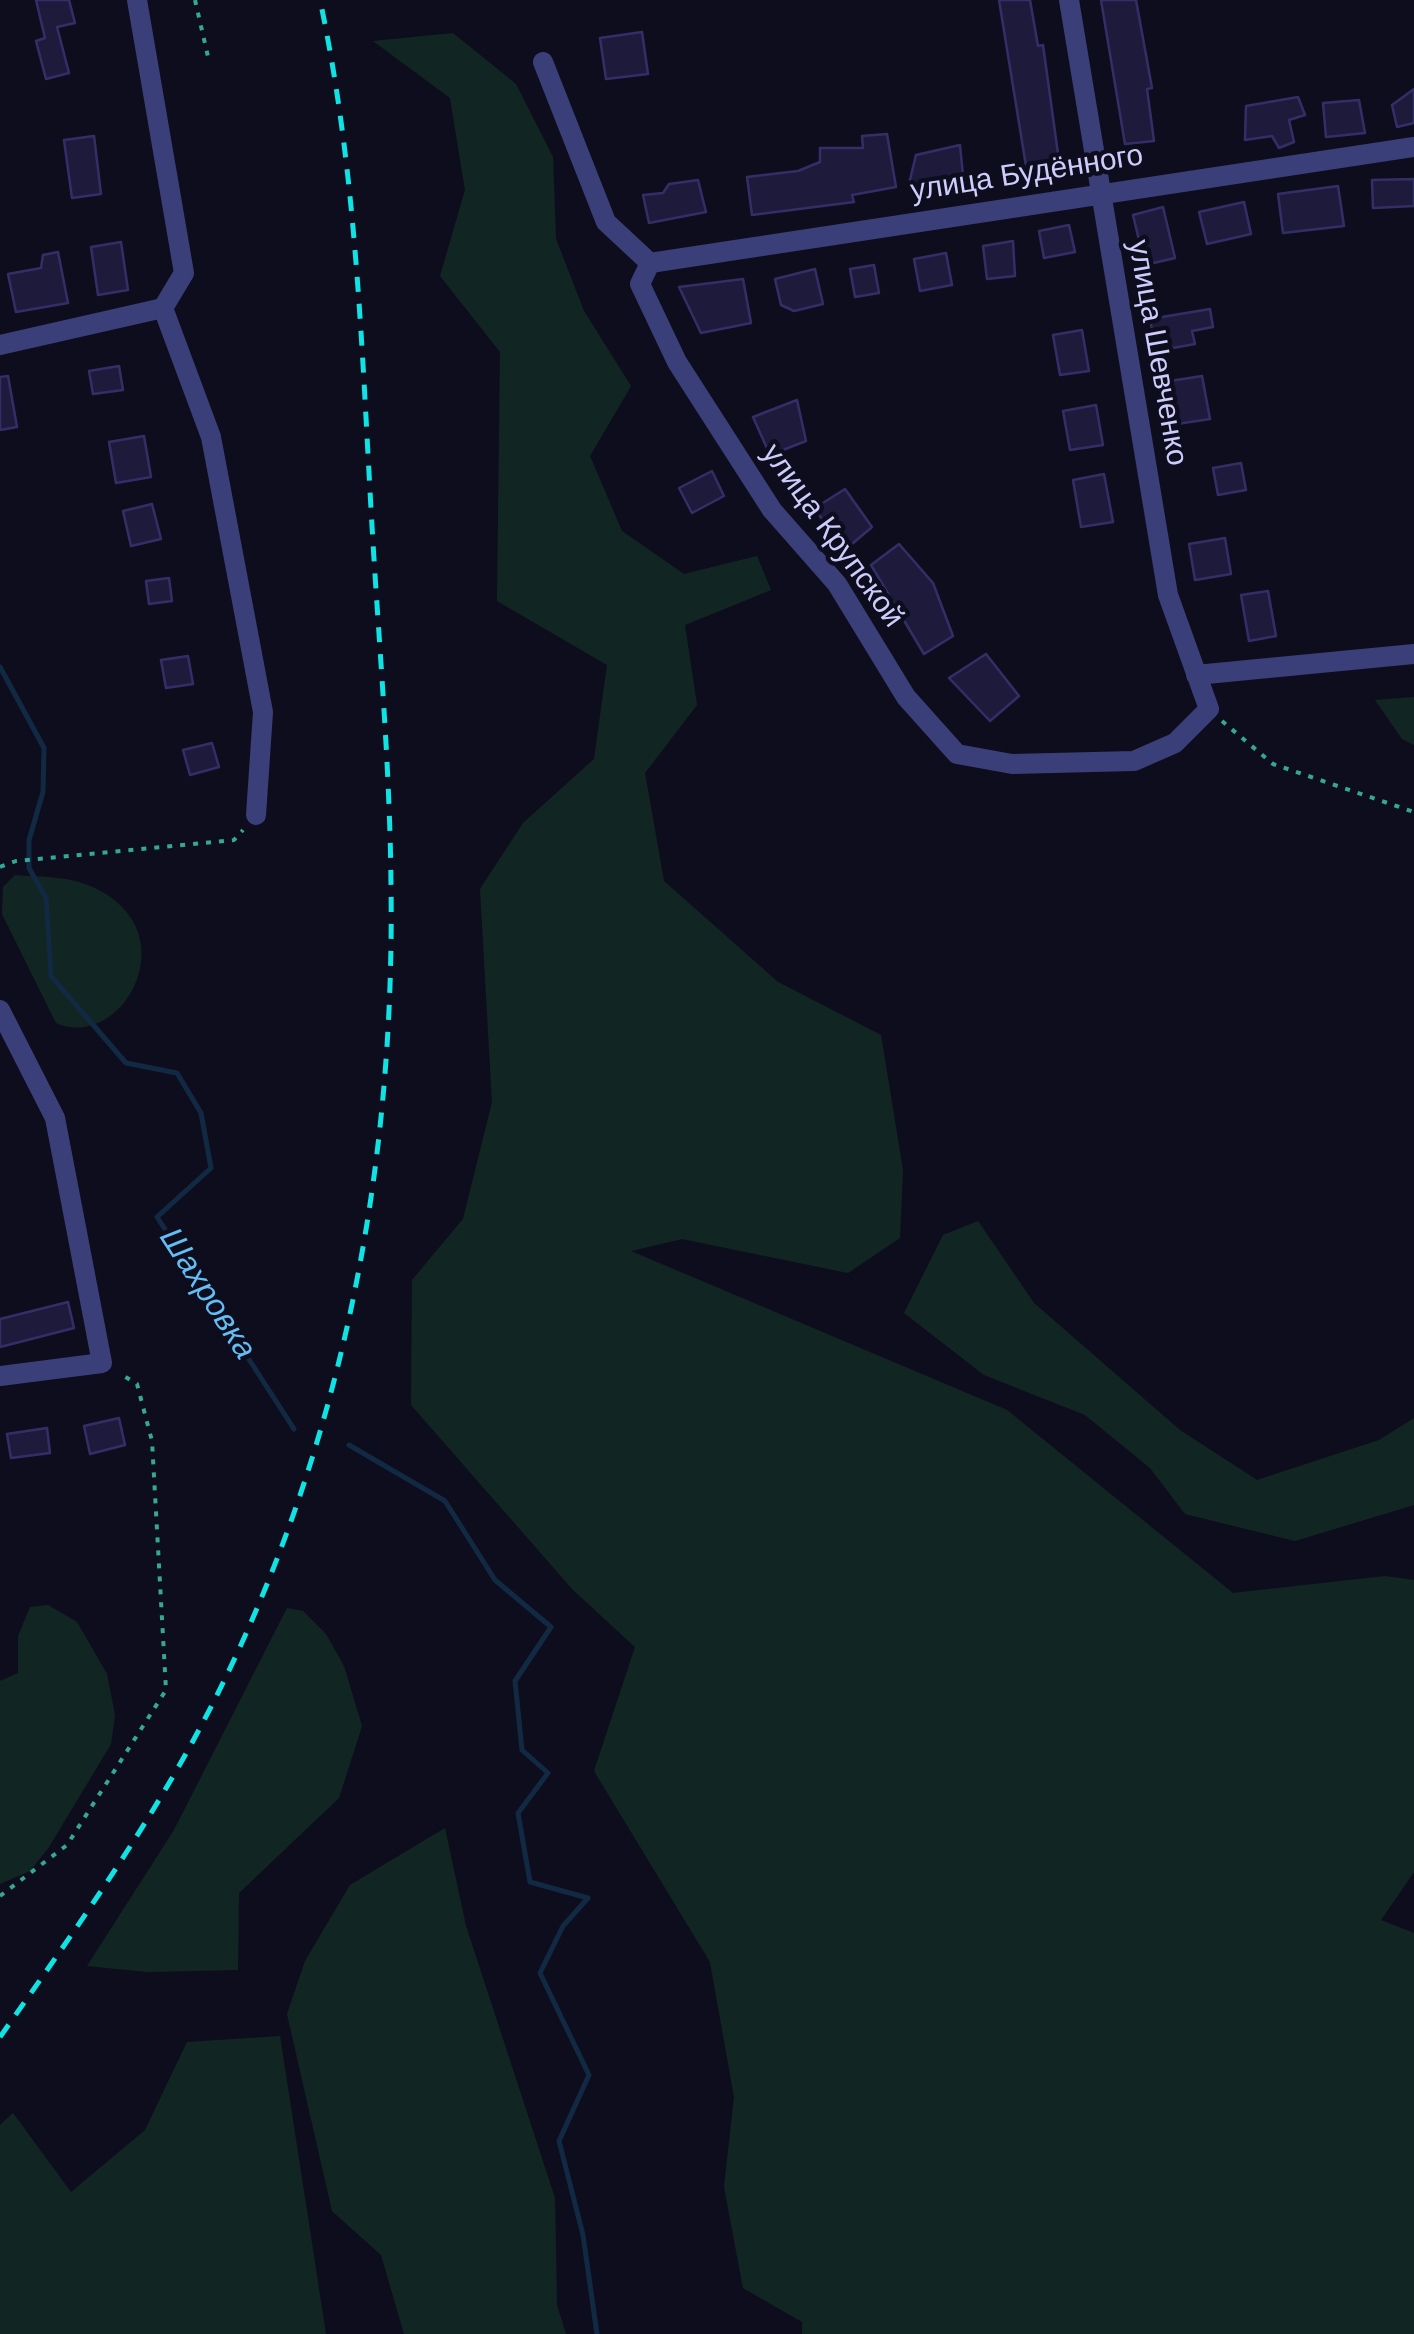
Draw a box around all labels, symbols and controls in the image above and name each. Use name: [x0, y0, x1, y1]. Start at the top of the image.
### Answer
street label: улица Будённого: [908, 138, 1146, 210]
street label: улица Шевченко: [1119, 237, 1195, 469]
street label: улица Крупской: [753, 437, 911, 635]
water label: Шахровка: [150, 1221, 264, 1367]

